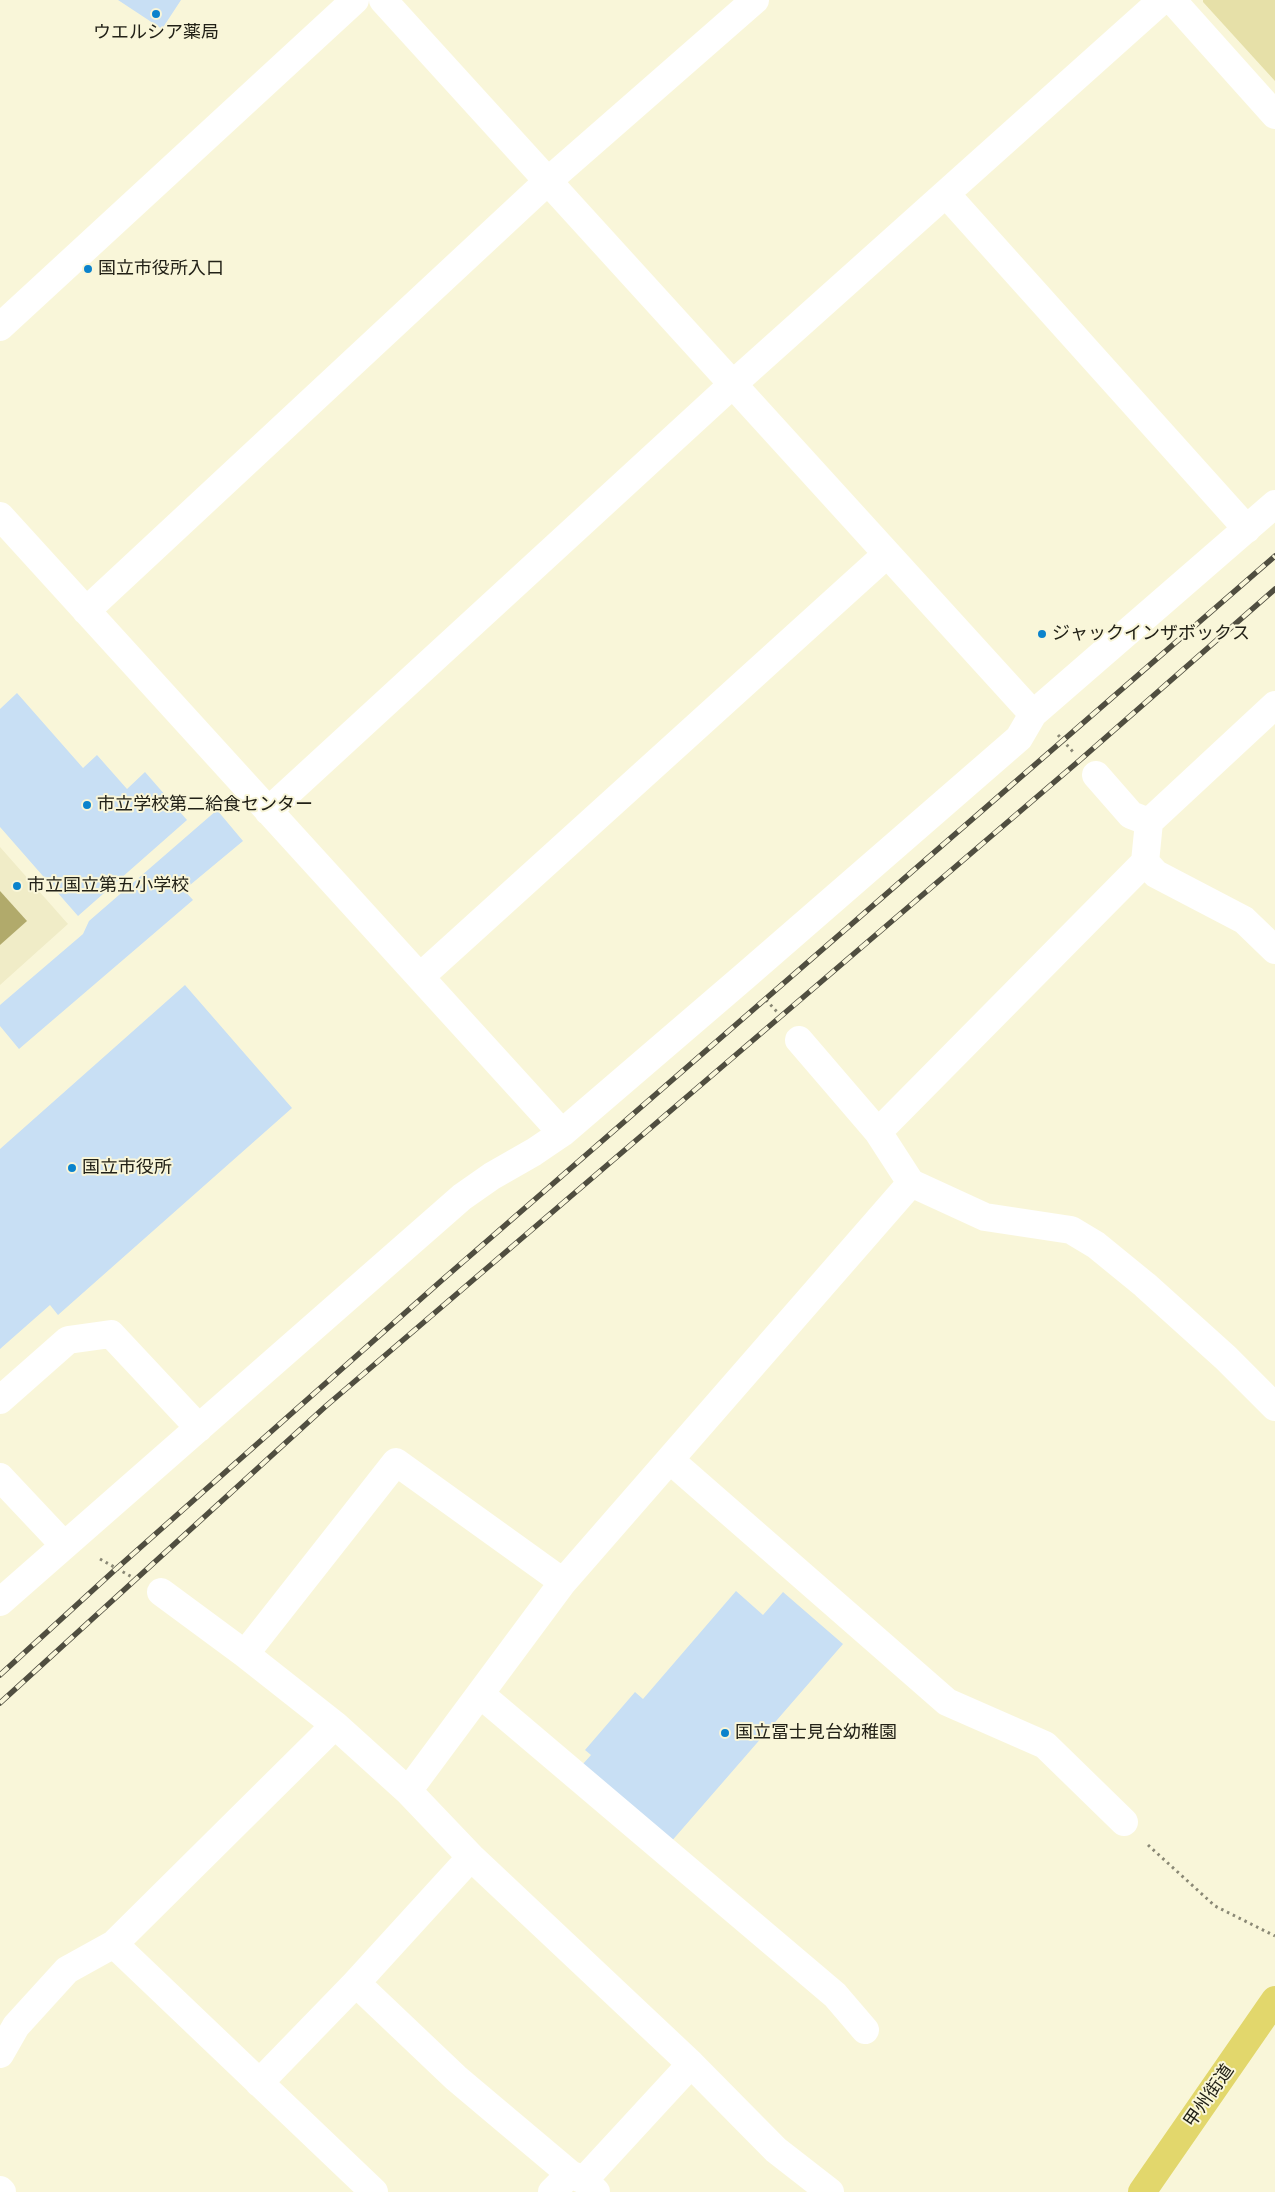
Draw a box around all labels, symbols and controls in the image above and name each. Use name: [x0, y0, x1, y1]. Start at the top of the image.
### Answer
marker: ウエルシア薬局: [150, 8, 162, 20]
place label: ウエルシア薬局: [93, 22, 219, 44]
place label: 国立市役所入口: [98, 258, 224, 280]
marker: 国立市役所入口: [82, 263, 94, 275]
place label: ジャックインザボックス: [1052, 623, 1250, 645]
marker: ジャックインザボックス: [1036, 628, 1048, 640]
place label: 市立学校第二給食センター: [97, 794, 313, 816]
marker: 市立学校第二給食センター: [81, 799, 93, 811]
place label: 市立国立第五小学校: [27, 875, 189, 897]
marker: 市立国立第五小学校: [11, 880, 23, 892]
place label: 国立市役所: [82, 1157, 172, 1179]
marker: 国立市役所: [66, 1162, 78, 1174]
place label: 国立冨士見台幼稚園: [735, 1722, 897, 1744]
marker: 国立冨士見台幼稚園: [719, 1727, 731, 1739]
street label: 甲州街道: [1180, 2060, 1238, 2132]

